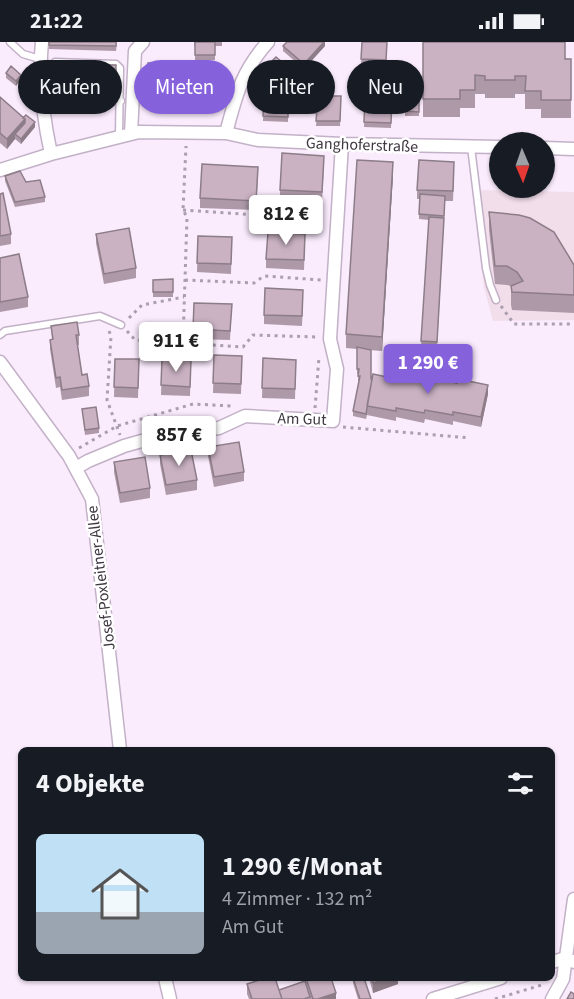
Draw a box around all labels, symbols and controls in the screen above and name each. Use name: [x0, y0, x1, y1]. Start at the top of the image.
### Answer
text: 21:22: [30, 5, 83, 37]
chip: Kaufen: [18, 60, 122, 114]
chip: Mieten: [134, 60, 235, 114]
chip: Filter: [247, 60, 335, 114]
chip: Neu: [347, 60, 424, 114]
street label: Ganghoferstraße: [306, 132, 418, 158]
north arrow: [489, 132, 555, 198]
map controls: [489, 132, 555, 198]
pin: 812 €: [244, 195, 328, 246]
text: 812 €: [263, 200, 309, 228]
pin: 911 €: [134, 322, 218, 373]
text: 911 €: [153, 327, 199, 355]
pin: 1 290 €: [373, 344, 483, 395]
text: 1 290 €: [398, 349, 458, 377]
street label: Am Gut: [277, 407, 327, 431]
pin: 857 €: [137, 416, 221, 467]
text: 857 €: [156, 421, 202, 449]
street label: Josef-Poxleitner-Allee: [81, 504, 121, 651]
text: 4 Objekte: [36, 765, 145, 802]
icon: filters: [504, 767, 537, 800]
text: 1 290 €/Monat: [222, 848, 382, 885]
icon: home: [84, 858, 156, 930]
text: 4 Zimmer · 132 m²: [222, 885, 372, 913]
text: Am Gut: [222, 913, 283, 941]

